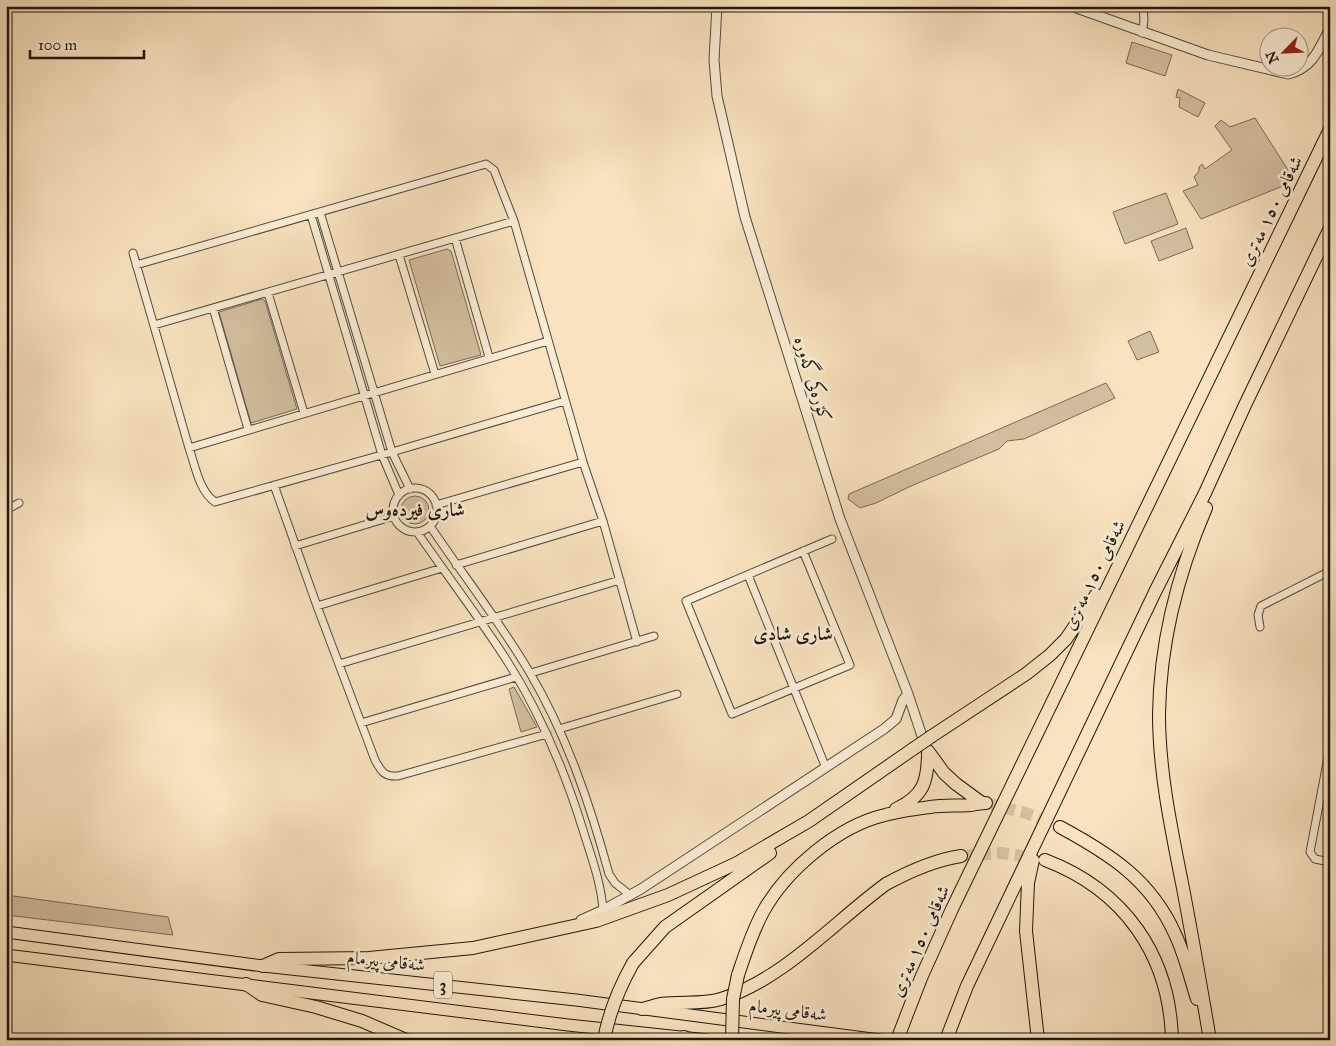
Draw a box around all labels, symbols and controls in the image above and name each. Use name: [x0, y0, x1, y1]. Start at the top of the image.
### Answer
scale bar: [30, 28, 144, 60]
north arrow: [1258, 28, 1308, 78]
text: 100 m: [38, 36, 78, 54]
text: N: [1262, 48, 1283, 66]
street label: شەقامی ١٥٠ مەتری: [1235, 152, 1307, 270]
street label: کۆرەکی گەورە: [790, 333, 838, 424]
district label: شاری فیردەوس: [365, 498, 465, 521]
street label: شەقامی ١٥٠ مەتری: [1058, 516, 1130, 634]
district label: شاری شادی: [753, 622, 833, 645]
street label: شەقامی ١٥٠ مەتری: [886, 882, 954, 1000]
street label: شەقامی پیرمام: [345, 946, 426, 981]
road number: 3: [434, 972, 452, 998]
street label: شەقامی پیرمام: [747, 994, 828, 1031]

